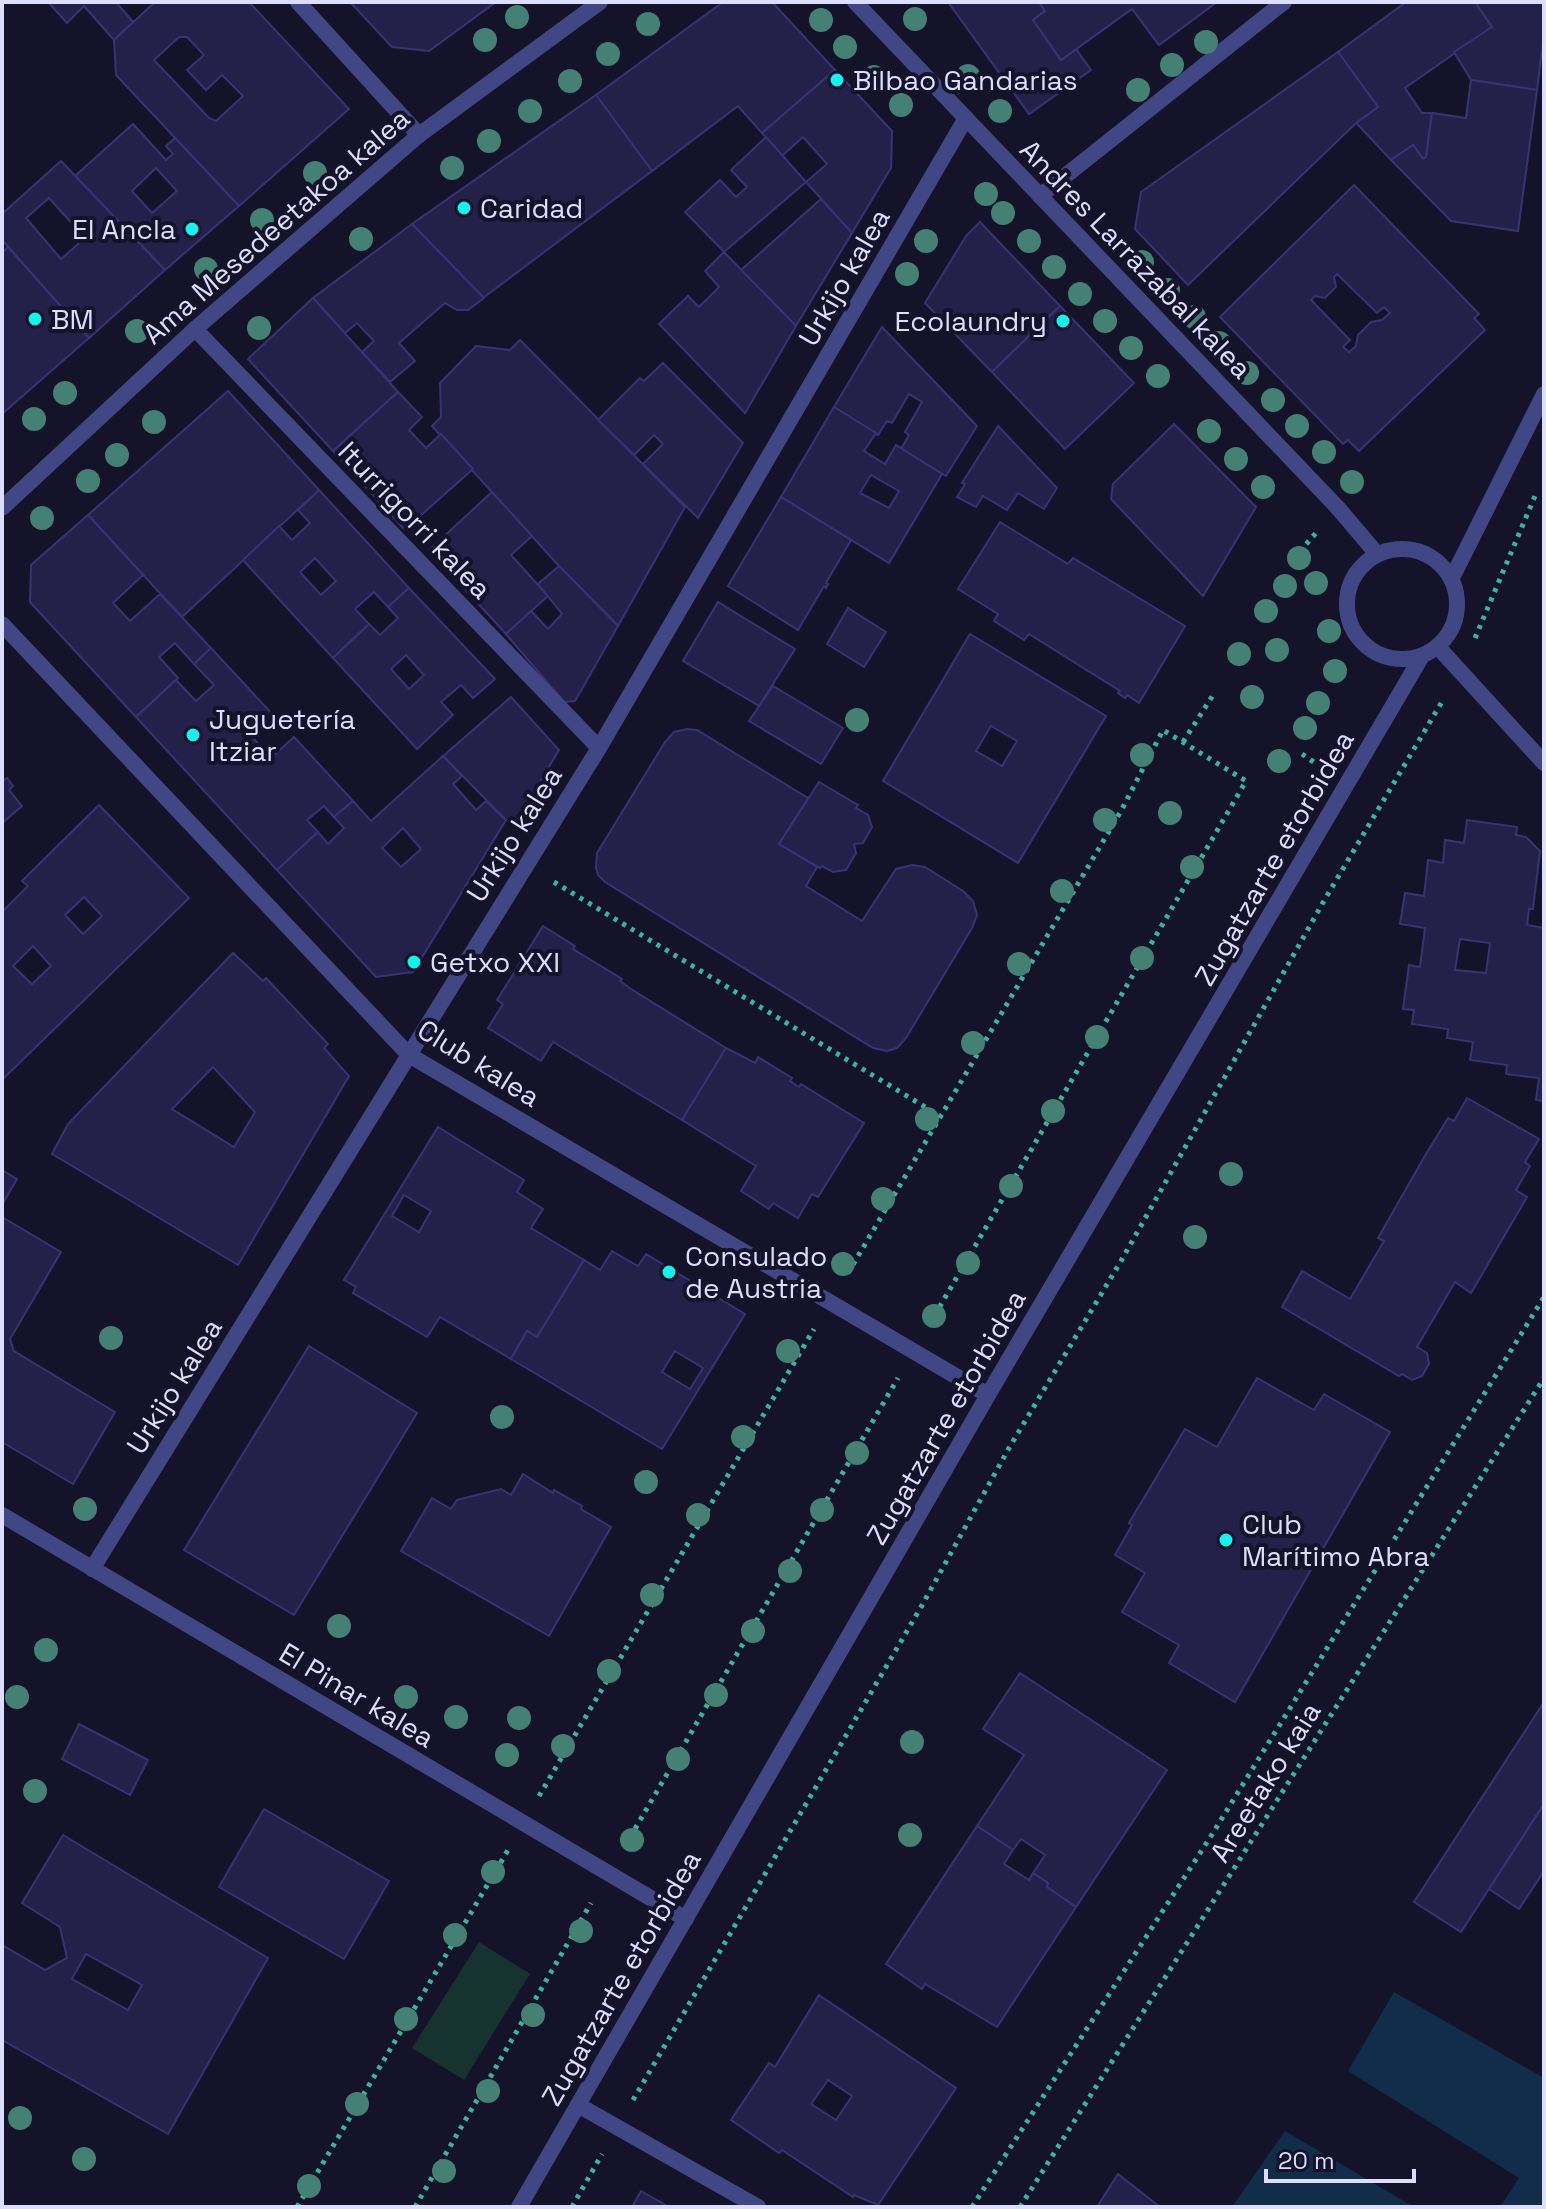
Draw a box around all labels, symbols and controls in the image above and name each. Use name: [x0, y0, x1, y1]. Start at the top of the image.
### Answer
place label: Bilbao Gandarias: [853, 62, 1078, 98]
marker: Bilbao Gandarias: [828, 71, 846, 89]
street label: Ama Mesedeetakoa kalea: [135, 100, 417, 352]
street label: Andres Larrazabal kalea: [1012, 132, 1260, 386]
place label: Caridad: [480, 190, 583, 226]
marker: Caridad: [455, 199, 473, 217]
street label: Urkijo kalea: [790, 202, 898, 352]
place label: El Ancla: [72, 211, 176, 247]
marker: El Ancla: [183, 220, 201, 238]
place label: BM: [51, 301, 94, 337]
place label: Ecolaundry: [895, 303, 1047, 339]
marker: BM: [26, 310, 44, 328]
marker: Ecolaundry: [1054, 312, 1072, 330]
street label: Iturrigorri kalea: [331, 434, 499, 606]
place label: Juguetería Itziar: [209, 701, 356, 769]
street label: Zugatzarte etorbidea: [1186, 724, 1362, 992]
marker: Juguetería Itziar: [184, 726, 202, 744]
street label: Urkijo kalea: [458, 760, 570, 908]
place label: Getxo XXI: [430, 944, 560, 980]
marker: Getxo XXI: [405, 953, 423, 971]
street label: Club kalea: [411, 1011, 547, 1115]
place label: Consulado de Austria: [685, 1238, 827, 1306]
marker: Consulado de Austria: [660, 1263, 678, 1281]
street label: Zugatzarte etorbidea: [858, 1283, 1034, 1551]
street label: Urkijo kalea: [118, 1312, 230, 1460]
place label: Club Marítimo Abra: [1242, 1506, 1430, 1574]
marker: Club Marítimo Abra: [1217, 1531, 1235, 1549]
street label: El Pinar kalea: [273, 1635, 441, 1755]
street label: Areetako kaia: [1202, 1695, 1328, 1869]
street label: Zugatzarte etorbidea: [533, 1844, 709, 2112]
scale bar: [1266, 2133, 1414, 2183]
text: 20 m: [1278, 2145, 1335, 2176]

